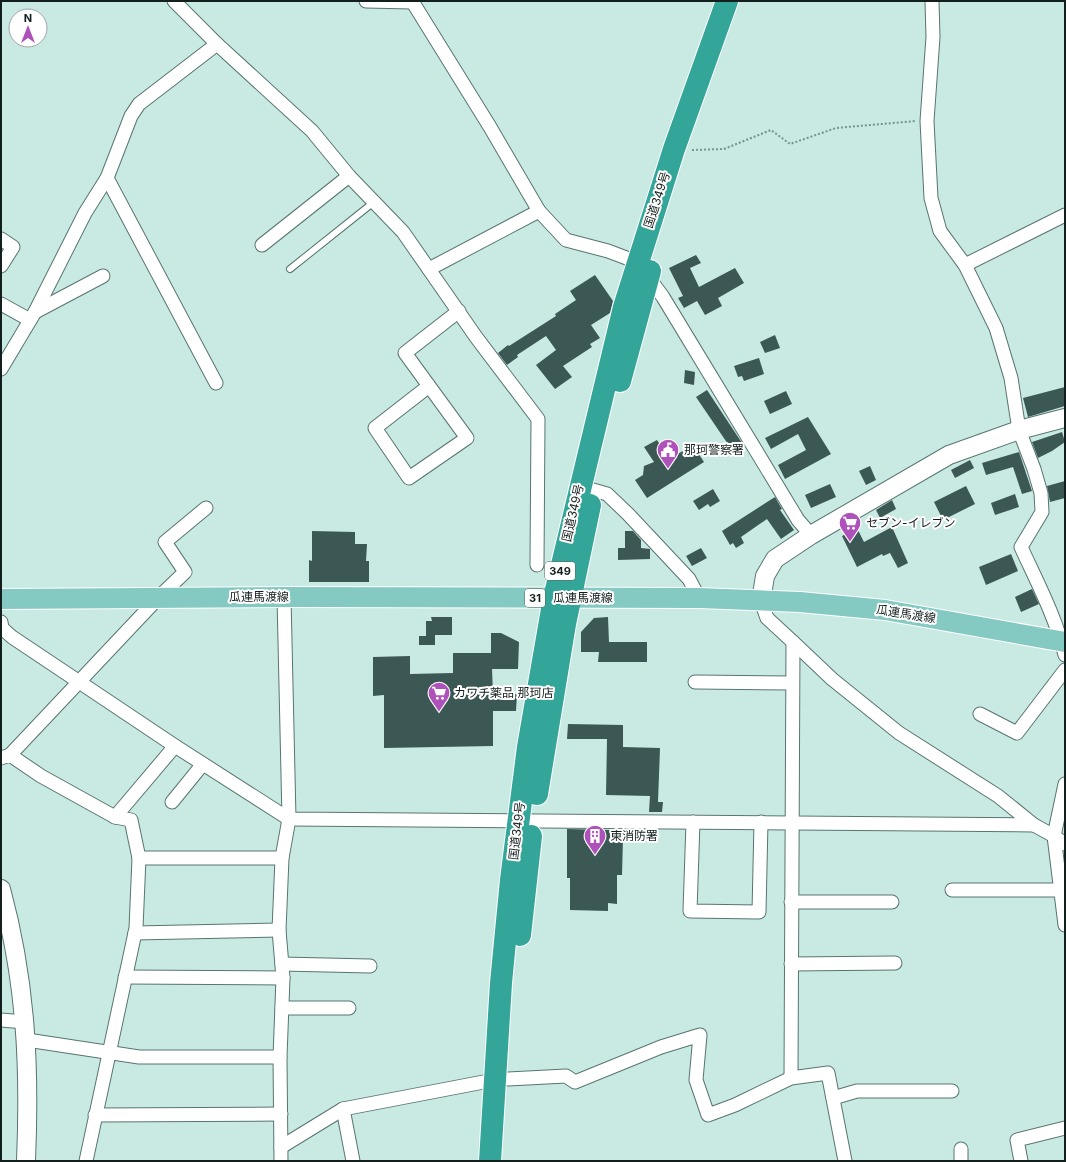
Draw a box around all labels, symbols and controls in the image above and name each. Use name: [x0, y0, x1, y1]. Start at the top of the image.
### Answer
north arrow: [8, 8, 48, 48]
text: N: [24, 11, 32, 25]
street label: 国道349号: [640, 170, 673, 230]
public building icon: 那珂警察署: [655, 437, 681, 470]
place label: 那珂警察署: [684, 442, 744, 457]
street label: 国道349号: [559, 483, 586, 543]
supermarket icon: セブン-イレブン: [837, 510, 863, 543]
place label: セブン-イレブン: [866, 515, 956, 530]
road number: 349: [545, 562, 575, 580]
street label: 瓜連馬渡線: [229, 589, 289, 604]
road number: 31: [525, 589, 545, 607]
street label: 瓜連馬渡線: [553, 590, 613, 605]
street label: 瓜連馬渡線: [875, 601, 937, 626]
supermarket icon: カワチ薬品 那珂店: [426, 680, 452, 713]
place label: カワチ薬品 那珂店: [454, 685, 553, 700]
street label: 国道349号: [505, 801, 528, 861]
building icon: 東消防署: [582, 823, 608, 856]
place label: 東消防署: [610, 828, 658, 843]

